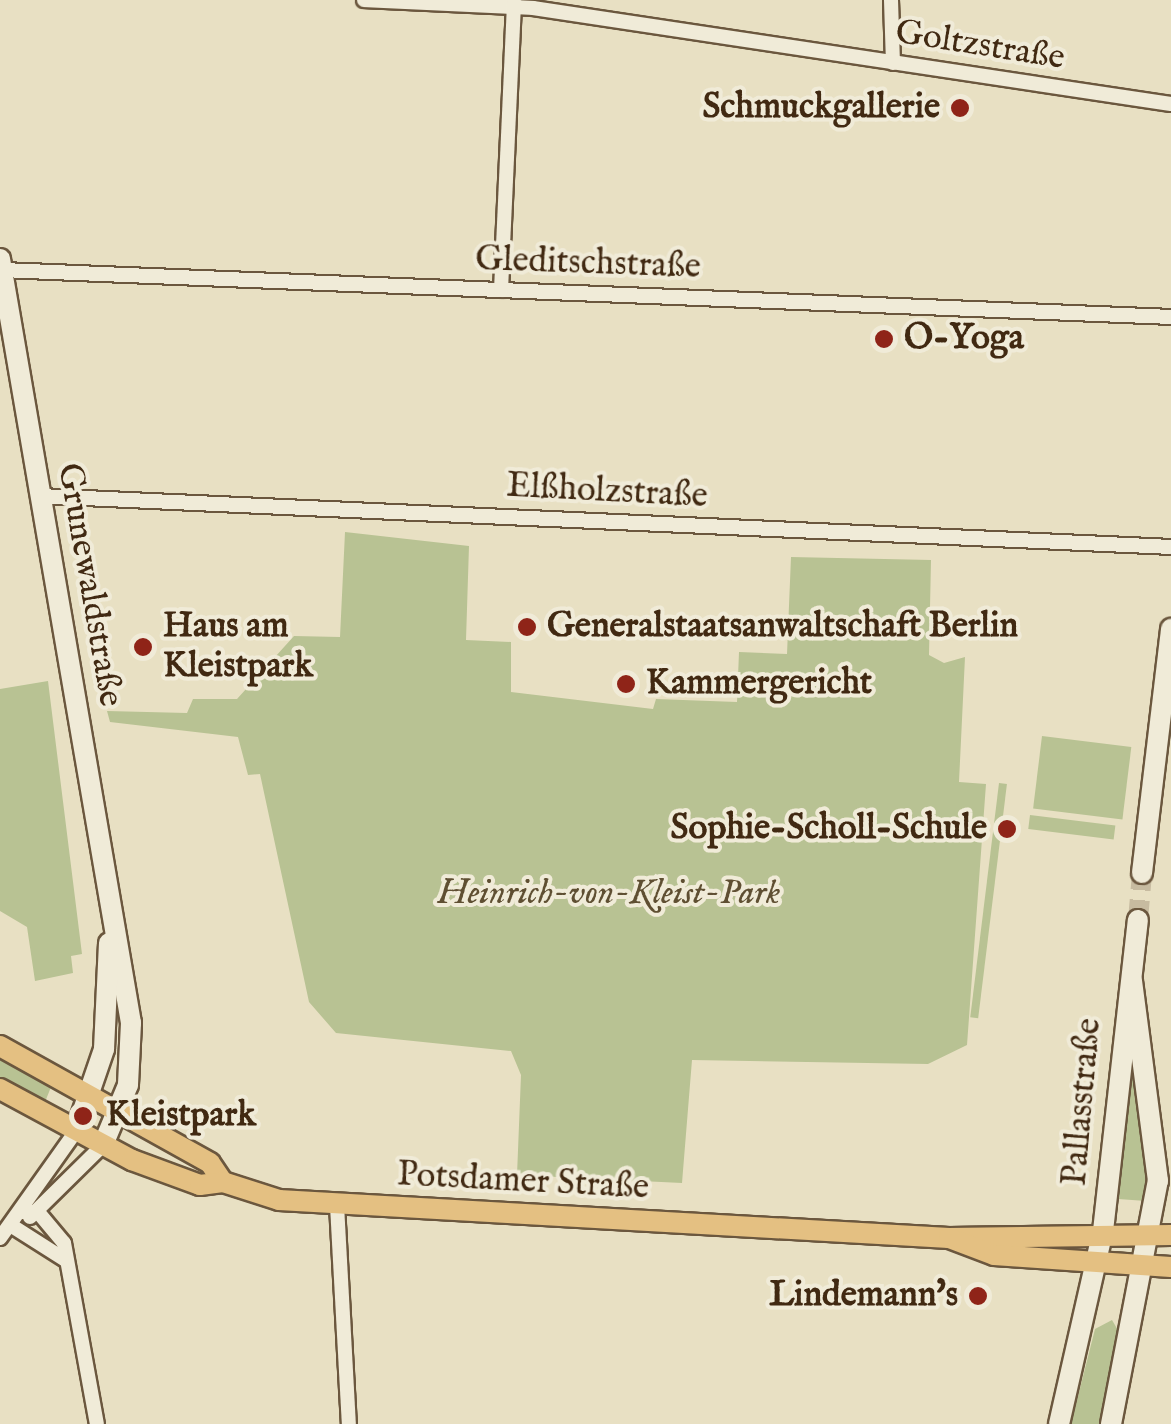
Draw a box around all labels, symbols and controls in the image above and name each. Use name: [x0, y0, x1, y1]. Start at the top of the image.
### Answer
street label: Goltzstraße: [892, 12, 1068, 80]
place label: Schmuckgallerie: [702, 87, 940, 129]
marker: Schmuckgallerie: [949, 97, 971, 119]
street label: Gleditschstraße: [475, 239, 701, 289]
place label: O-Yoga: [904, 318, 1024, 360]
marker: O-Yoga: [873, 328, 895, 350]
street label: Grunewaldstraße: [47, 460, 131, 710]
street label: Elßholzstraße: [505, 466, 709, 518]
place label: Haus am Kleistpark: [163, 606, 313, 688]
place label: Generalstaatsanwaltschaft Berlin: [547, 606, 1018, 648]
marker: Generalstaatsanwaltschaft Berlin: [516, 616, 538, 638]
marker: Haus am Kleistpark: [132, 636, 154, 658]
place label: Kammergericht: [646, 663, 872, 705]
marker: Kammergericht: [615, 673, 637, 695]
place label: Sophie-Scholl-Schule: [671, 808, 987, 850]
marker: Sophie-Scholl-Schule: [996, 818, 1018, 840]
park label: Heinrich-von-Kleist-Park: [438, 873, 780, 915]
street label: Pallasstraße: [1055, 1016, 1111, 1188]
place label: Kleistpark: [106, 1095, 256, 1137]
marker: Kleistpark: [70, 1103, 96, 1129]
street label: Potsdamer Straße: [396, 1154, 650, 1210]
place label: Lindemann's: [769, 1275, 958, 1317]
marker: Lindemann's: [967, 1285, 989, 1307]

